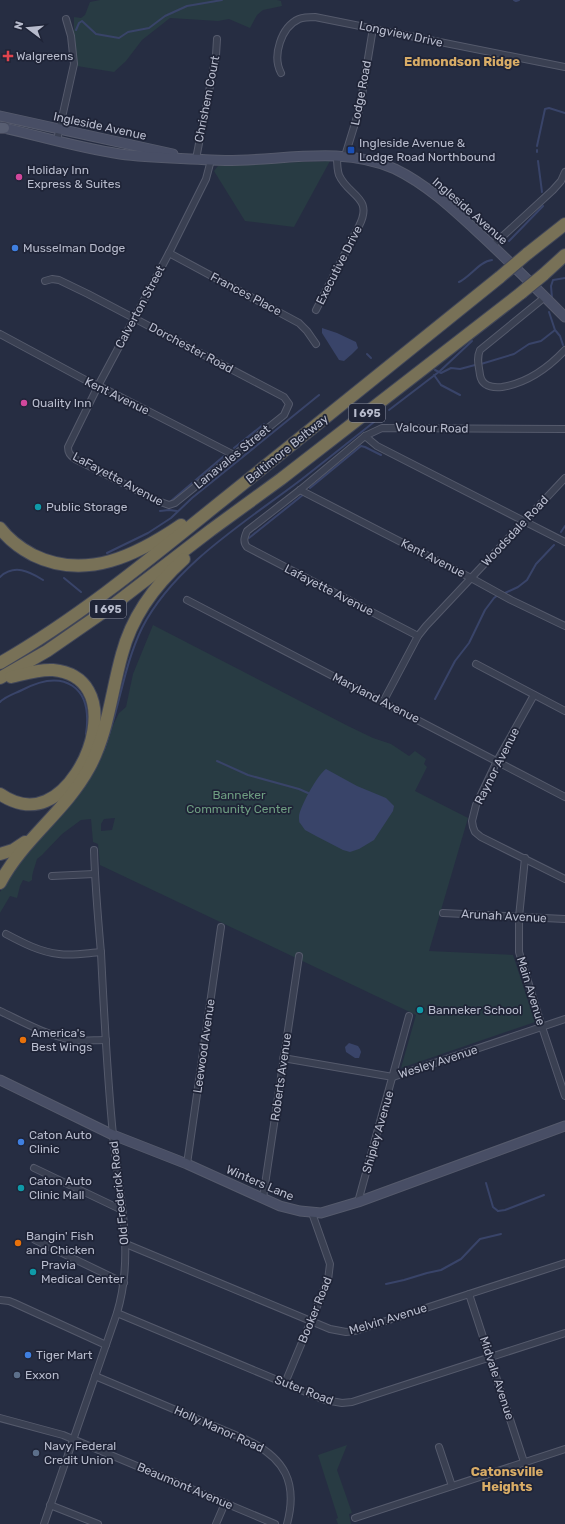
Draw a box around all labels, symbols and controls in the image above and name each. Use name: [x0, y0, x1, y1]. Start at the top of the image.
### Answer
north arrow: [8, 8, 48, 48]
street label: Longview Drive: [358, 18, 444, 50]
text: N: [12, 20, 26, 31]
place label: Walgreens: [16, 49, 73, 63]
marker: Walgreens: [3, 51, 13, 61]
street label: Chrishem Court: [192, 54, 222, 143]
district label: Edmondson Ridge: [404, 54, 520, 69]
street label: Lodge Road: [348, 59, 374, 127]
street label: Ingleside Avenue: [52, 109, 148, 143]
place label: Ingleside Avenue & Lodge Road Northbound: [359, 136, 495, 164]
marker: Ingleside Avenue & Lodge Road Northbound: [346, 145, 356, 155]
place label: Holiday Inn Express & Suites: [27, 163, 121, 191]
marker: Holiday Inn Express & Suites: [14, 172, 24, 182]
street label: Ingleside Avenue: [430, 175, 511, 248]
street label: Executive Drive: [313, 223, 365, 307]
place label: Musselman Dodge: [23, 241, 126, 255]
marker: Musselman Dodge: [10, 243, 20, 253]
street label: Calverton Street: [112, 263, 168, 351]
street label: Frances Place: [208, 269, 284, 319]
street label: Dorchester Road: [146, 320, 236, 376]
street label: Kent Avenue: [82, 374, 152, 418]
place label: Quality Inn: [32, 396, 92, 410]
marker: Quality Inn: [19, 398, 29, 408]
road number: I 695: [349, 404, 385, 422]
street label: Baltimore Beltway: [243, 411, 331, 486]
street label: Valcour Road: [395, 420, 469, 436]
street label: Lanavales Street: [191, 422, 273, 492]
street label: LaFayette Avenue: [70, 449, 166, 509]
street label: Woodsdale Road: [479, 493, 551, 569]
place label: Public Storage: [46, 500, 128, 514]
marker: Public Storage: [33, 502, 43, 512]
street label: Kent Avenue: [399, 536, 468, 580]
street label: Lafayette Avenue: [282, 561, 376, 619]
road number: I 695: [90, 600, 126, 618]
street label: Maryland Avenue: [330, 670, 422, 726]
street label: Raynor Avenue: [472, 725, 522, 807]
park label: Banneker Community Center: [186, 788, 292, 816]
street label: Arunah Avenue: [461, 907, 547, 925]
street label: Main Avenue: [514, 955, 548, 1027]
street label: Leewood Avenue: [190, 998, 218, 1094]
place label: Banneker School: [428, 1003, 522, 1017]
marker: Banneker School: [415, 1005, 425, 1015]
place label: America's Best Wings: [31, 1026, 92, 1054]
street label: Roberts Avenue: [268, 1032, 294, 1122]
marker: America's Best Wings: [18, 1035, 28, 1045]
street label: Wesley Avenue: [397, 1043, 480, 1081]
street label: Shipley Avenue: [360, 1089, 397, 1175]
place label: Caton Auto Clinic: [29, 1128, 92, 1156]
marker: Caton Auto Clinic: [16, 1137, 26, 1147]
street label: Old Frederick Road: [107, 1140, 131, 1246]
street label: Winters Lane: [224, 1162, 296, 1204]
place label: Caton Auto Clinic Mall: [29, 1174, 92, 1202]
marker: Caton Auto Clinic Mall: [16, 1183, 26, 1193]
place label: Bangin' Fish and Chicken: [26, 1229, 95, 1257]
marker: Bangin' Fish and Chicken: [13, 1238, 23, 1248]
place label: Pravia Medical Center: [41, 1258, 125, 1286]
marker: Pravia Medical Center: [28, 1267, 38, 1277]
street label: Booker Road: [295, 1275, 335, 1345]
street label: Melvin Avenue: [347, 1300, 429, 1337]
street label: Midvale Avenue: [477, 1335, 517, 1422]
place label: Tiger Mart: [36, 1348, 93, 1362]
marker: Tiger Mart: [23, 1350, 33, 1360]
place label: Exxon: [25, 1368, 59, 1382]
marker: Exxon: [12, 1370, 22, 1380]
street label: Suter Road: [273, 1372, 335, 1408]
street label: Holly Manor Road: [172, 1403, 266, 1455]
place label: Navy Federal Credit Union: [44, 1439, 116, 1467]
marker: Navy Federal Credit Union: [31, 1448, 41, 1458]
street label: Beaumont Avenue: [135, 1459, 235, 1513]
district label: Catonsville Heights: [471, 1464, 544, 1494]

